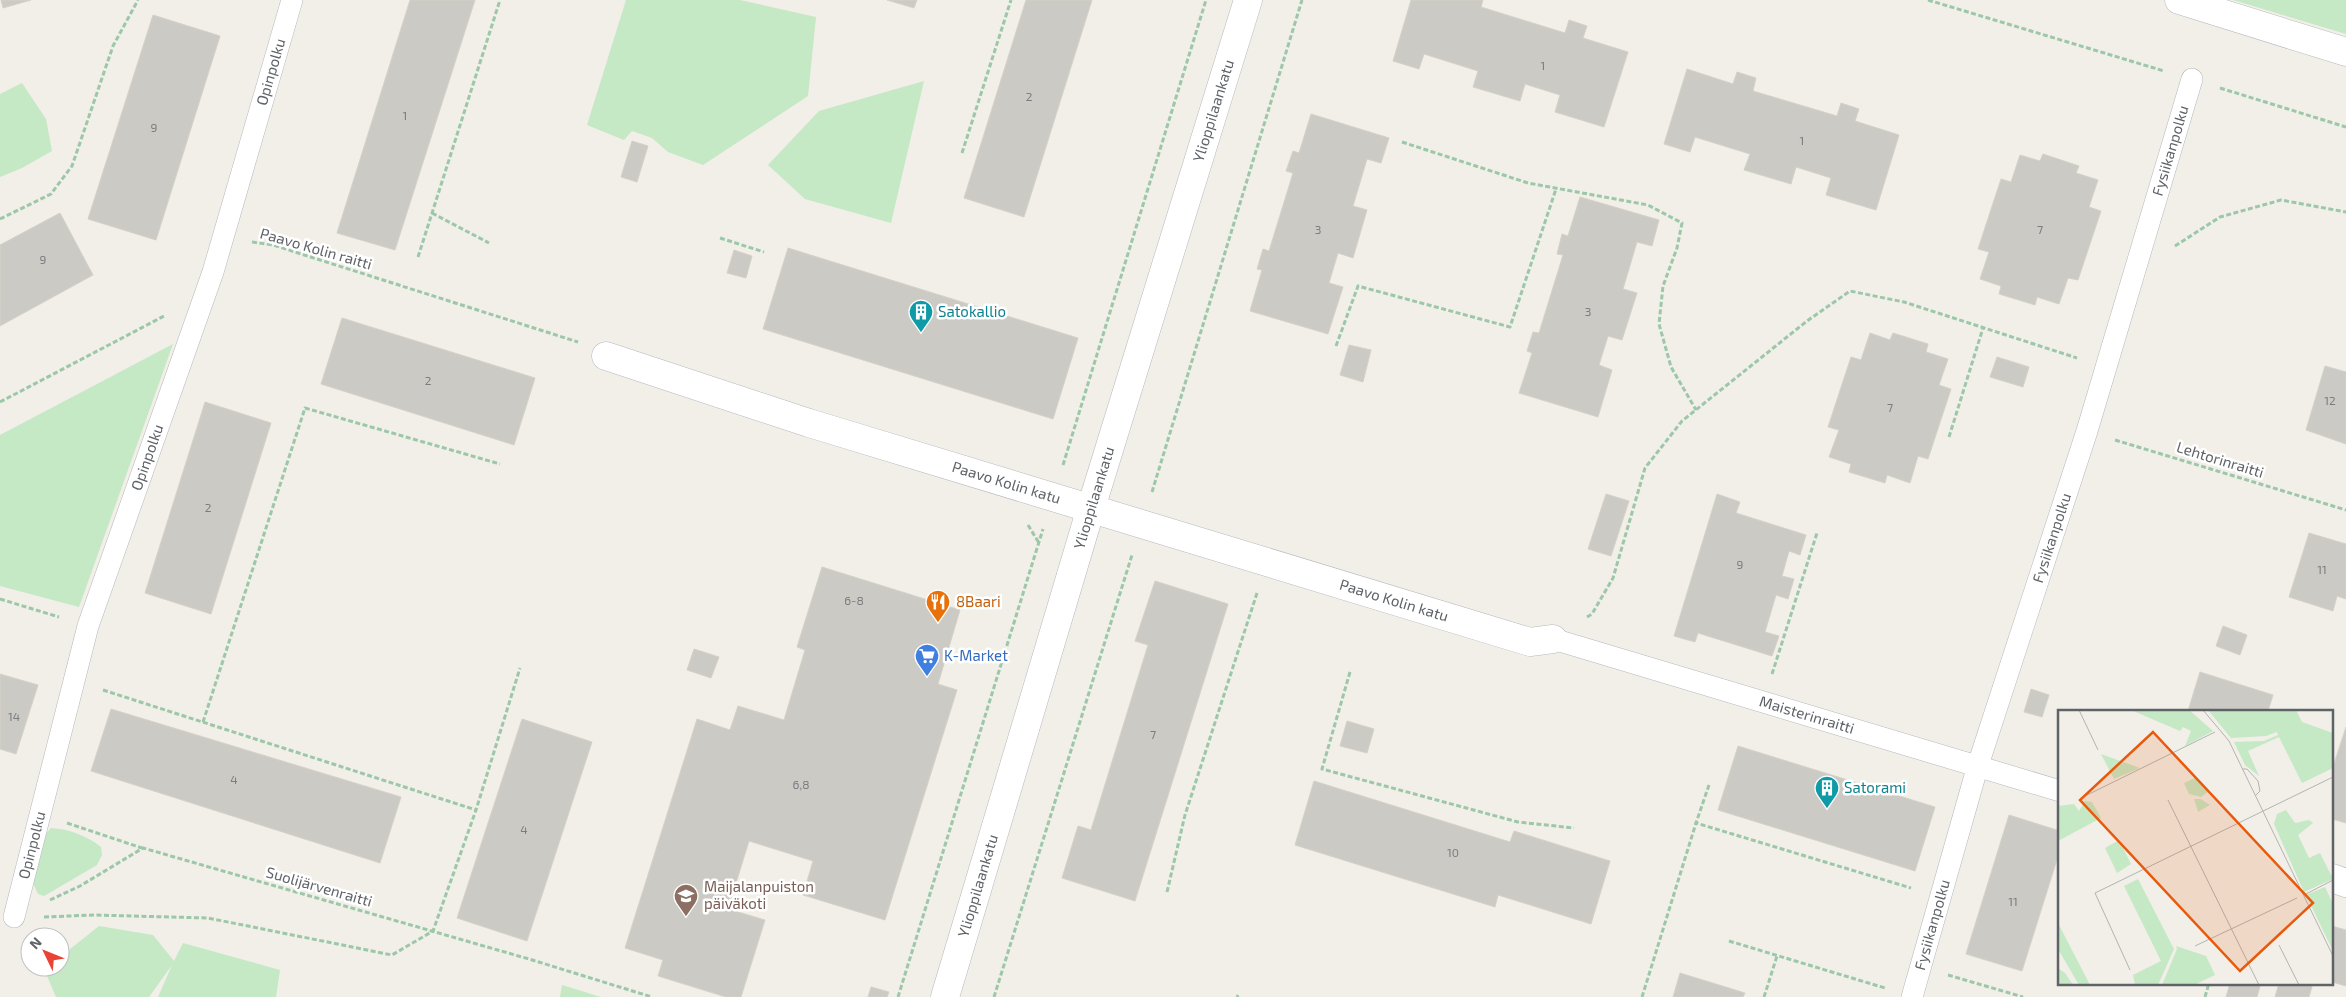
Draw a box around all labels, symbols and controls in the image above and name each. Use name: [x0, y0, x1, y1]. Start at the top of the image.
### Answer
street label: Opinpolku: [252, 36, 288, 107]
street label: Ylioppilaankatu: [1188, 57, 1237, 164]
house number: 1: [1541, 58, 1545, 72]
house number: 2: [1026, 89, 1033, 103]
street label: Fysiikanpolku: [2148, 103, 2192, 198]
house number: 1: [403, 108, 407, 122]
house number: 9: [151, 120, 158, 134]
house number: 1: [1800, 133, 1804, 147]
house number: 3: [1315, 222, 1321, 236]
house number: 7: [2037, 222, 2043, 236]
street label: Paavo Kolin raitti: [258, 223, 374, 273]
house number: 9: [40, 252, 47, 266]
building icon: Satokallio: [908, 299, 934, 333]
place label: Satokallio: [938, 302, 1006, 320]
house number: 3: [1585, 304, 1591, 318]
house number: 2: [425, 373, 432, 387]
house number: 12: [2324, 393, 2336, 407]
house number: 7: [1887, 400, 1893, 414]
street label: Opinpolku: [127, 422, 167, 493]
street label: Lehtorinraitti: [2175, 437, 2266, 481]
street label: Ylioppilaankatu: [1069, 444, 1117, 551]
street label: Paavo Kolin katu: [950, 457, 1063, 507]
street label: Fysiikanpolku: [2028, 490, 2074, 585]
house number: 2: [205, 500, 212, 514]
house number: 9: [1737, 557, 1744, 571]
house number: 11: [2317, 562, 2327, 576]
street label: Paavo Kolin katu: [1338, 575, 1451, 625]
restaurant icon: 8Baari: [925, 589, 951, 623]
place label: 8Baari: [956, 592, 1001, 610]
house number: 6-8: [844, 593, 864, 607]
supermarket icon: K-Market: [914, 643, 940, 677]
place label: K-Market: [944, 646, 1008, 664]
street label: Maisterinraitti: [1758, 691, 1857, 737]
house number: 14: [8, 709, 20, 723]
inset map: [2058, 710, 2334, 984]
house number: 7: [1150, 727, 1156, 741]
house number: 4: [230, 772, 238, 786]
building icon: Satorami: [1814, 775, 1840, 809]
house number: 6,8: [793, 777, 809, 791]
place label: Satorami: [1844, 778, 1906, 796]
street label: Opinpolku: [14, 809, 49, 881]
house number: 4: [520, 822, 528, 836]
street label: Ylioppilaankatu: [953, 832, 1001, 939]
house number: 10: [1447, 845, 1459, 859]
street label: Suolijärvenraitti: [264, 862, 374, 911]
place label: Maijalanpuiston päiväkoti: [704, 877, 814, 912]
street label: Fysiikanpolku: [1910, 877, 1953, 972]
school or university icon: Maijalanpuiston päiväkoti: [673, 883, 699, 917]
house number: 11: [2008, 894, 2018, 908]
north arrow: [20, 927, 70, 977]
text: N: [25, 933, 45, 952]

